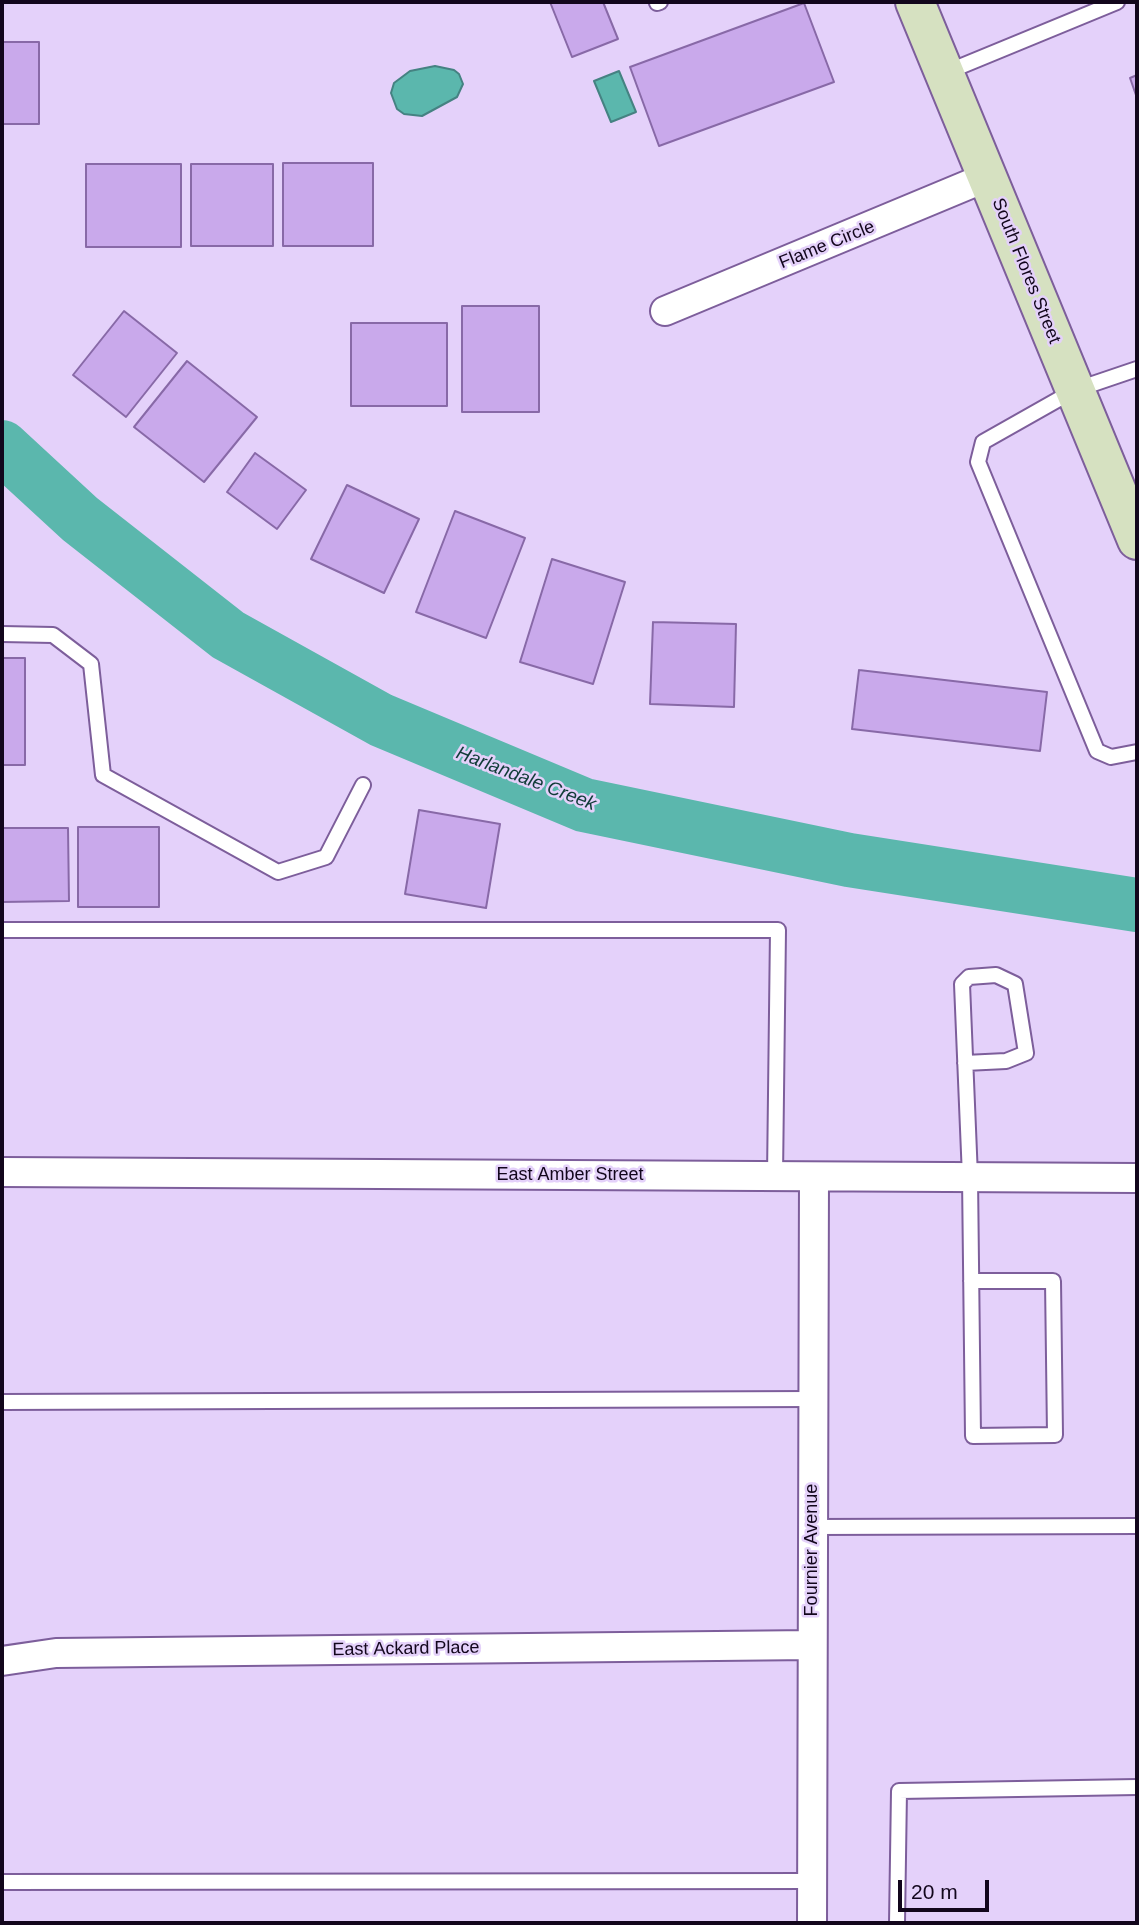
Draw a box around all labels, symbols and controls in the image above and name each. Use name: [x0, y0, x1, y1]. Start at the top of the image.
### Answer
street label: South Flores Street: [987, 195, 1065, 347]
street label: Flame Circle: [776, 216, 878, 274]
water label: Harlandale Creek: [453, 742, 599, 816]
street label: East Amber Street: [496, 1164, 644, 1186]
street label: Fournier Avenue: [801, 1484, 823, 1616]
street label: East Ackard Place: [332, 1637, 480, 1661]
scale bar: [901, 1866, 992, 1910]
text: 20 m: [911, 1880, 958, 1903]

